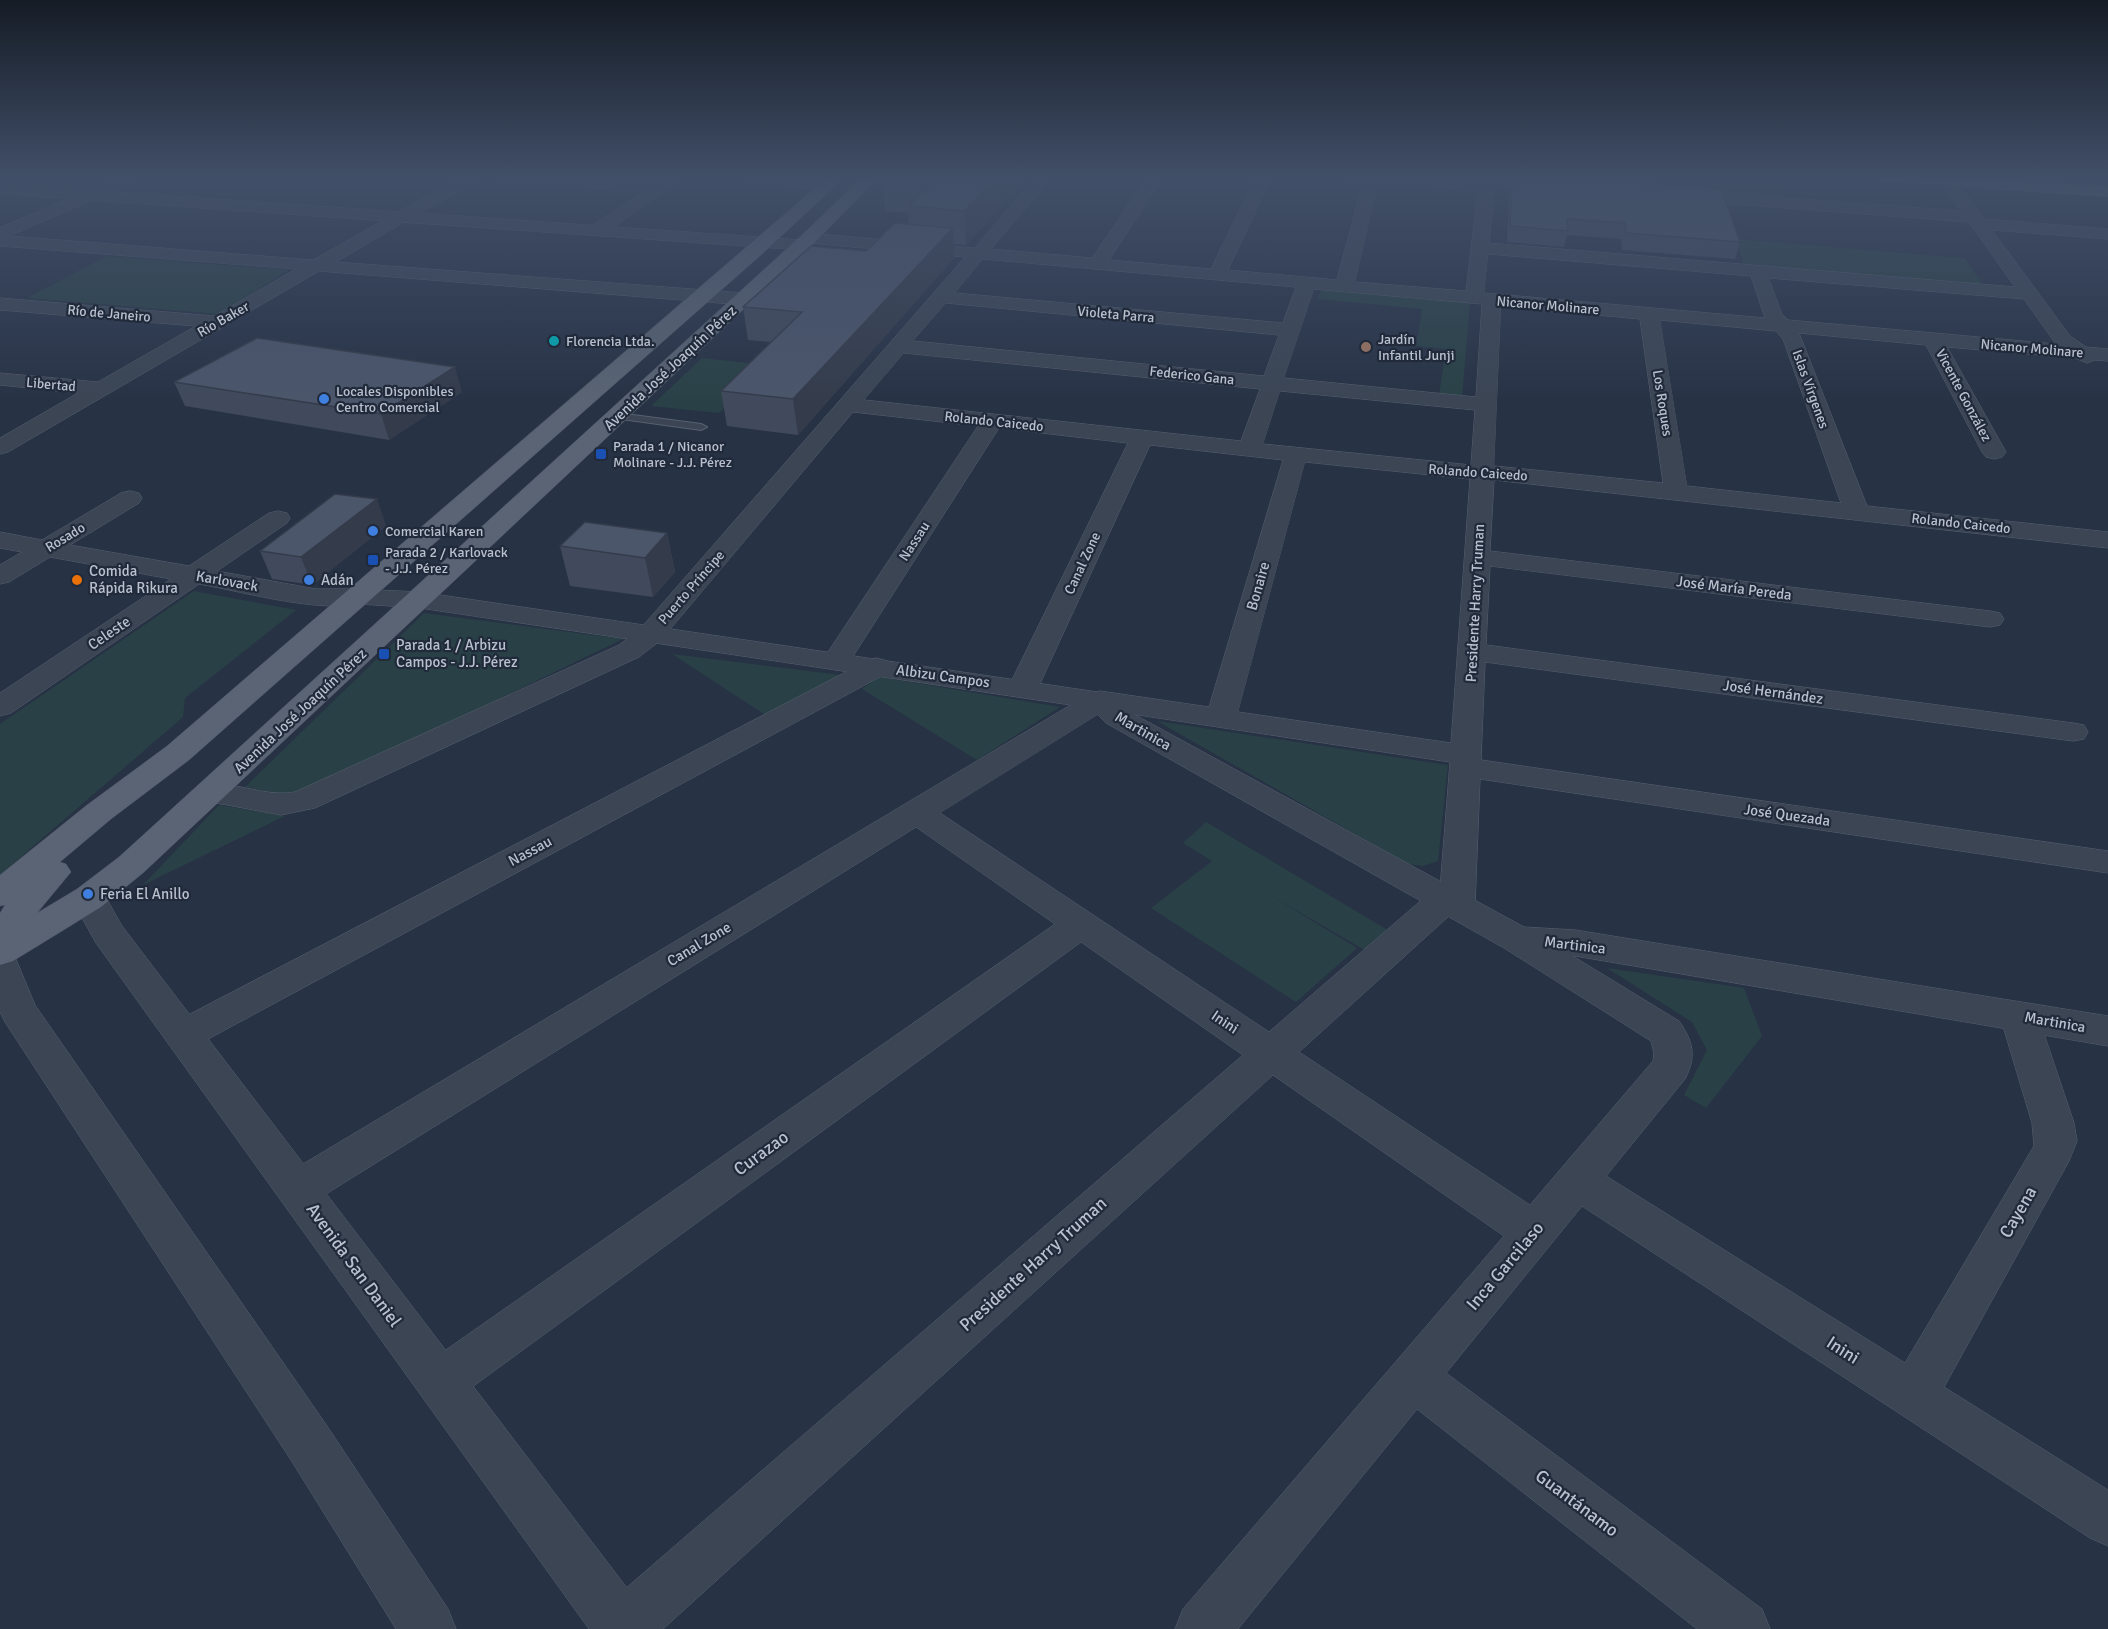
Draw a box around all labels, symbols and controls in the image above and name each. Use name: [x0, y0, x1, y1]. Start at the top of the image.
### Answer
street label: Nicanor Molinare: [1496, 293, 1600, 318]
street label: Río Baker: [194, 297, 253, 341]
street label: Río de Janeiro: [67, 301, 151, 326]
street label: Avenida José Joaquín Pérez: [600, 302, 740, 434]
street label: Violeta Parra: [1077, 303, 1155, 326]
place label: Jardín Infantil Junji: [1378, 331, 1454, 364]
place label: Florencia Ltda.: [566, 333, 655, 350]
marker: Florencia Ltda.: [547, 334, 561, 348]
street label: Nicanor Molinare: [1980, 336, 2084, 361]
marker: Jardín Infantil Junji: [1359, 340, 1373, 354]
street label: Vicente González: [1932, 346, 1995, 444]
street label: Islas Vírgenes: [1788, 347, 1833, 431]
street label: Federico Gana: [1149, 363, 1235, 388]
street label: Los Roques: [1649, 369, 1676, 438]
street label: Libertad: [25, 374, 77, 395]
place label: Locales Disponibles Centro Comercial: [336, 383, 454, 416]
marker: Locales Disponibles Centro Comercial: [317, 392, 331, 406]
street label: Rolando Caicedo: [944, 408, 1044, 435]
place label: Parada 1 / Nicanor Molinare - J.J. Pérez: [613, 438, 732, 471]
marker: Parada 1 / Nicanor Molinare - J.J. Pérez: [594, 447, 608, 461]
street label: Rolando Caicedo: [1428, 461, 1528, 484]
street label: Rolando Caicedo: [1911, 510, 2011, 537]
street label: Nassau: [895, 518, 933, 564]
street label: Rosado: [42, 519, 88, 556]
place label: Comercial Karen: [385, 523, 483, 540]
street label: Presidente Harry Truman: [1462, 523, 1488, 683]
marker: Comercial Karen: [366, 524, 380, 538]
street label: Canal Zone: [1061, 529, 1104, 597]
place label: Parada 2 / Karlovack - J.J. Pérez: [385, 544, 508, 577]
street label: Puerto Príncipe: [655, 547, 728, 628]
marker: Parada 2 / Karlovack - J.J. Pérez: [366, 553, 380, 567]
street label: Bonaire: [1243, 560, 1273, 612]
place label: Comida Rápida Rikura: [89, 562, 178, 597]
street label: Karlovack: [194, 567, 260, 595]
place label: Adán: [321, 571, 354, 589]
street label: José María Pereda: [1675, 572, 1793, 604]
marker: Comida Rápida Rikura: [70, 573, 84, 587]
marker: Adán: [302, 573, 316, 587]
street label: Celeste: [84, 612, 134, 654]
place label: Parada 1 / Arbizu Campos - J.J. Pérez: [396, 636, 518, 671]
street label: Avenida José Joaquín Pérez: [230, 645, 370, 777]
marker: Parada 1 / Arbizu Campos - J.J. Pérez: [377, 647, 391, 661]
street label: Albizu Campos: [895, 661, 991, 692]
street label: José Hernández: [1722, 676, 1825, 708]
street label: Martinica: [1112, 708, 1174, 754]
street label: José Quezada: [1743, 800, 1831, 830]
street label: Nassau: [505, 832, 555, 870]
place label: Feria El Anillo: [100, 885, 190, 903]
marker: Feria El Anillo: [81, 887, 95, 901]
street label: Canal Zone: [664, 918, 734, 970]
street label: Martinica: [1543, 932, 1607, 958]
street label: Inini: [1208, 1006, 1242, 1038]
street label: Martinica: [2023, 1008, 2087, 1036]
street label: Curazao: [729, 1126, 793, 1180]
street label: Cayena: [1995, 1182, 2041, 1242]
street label: Presidente Harry Truman: [955, 1192, 1111, 1336]
street label: Avenida San Daniel: [302, 1199, 406, 1331]
street label: Inca Garcilaso: [1462, 1217, 1548, 1315]
street label: Inini: [1822, 1331, 1864, 1369]
street label: Guantánamo: [1531, 1465, 1623, 1541]

